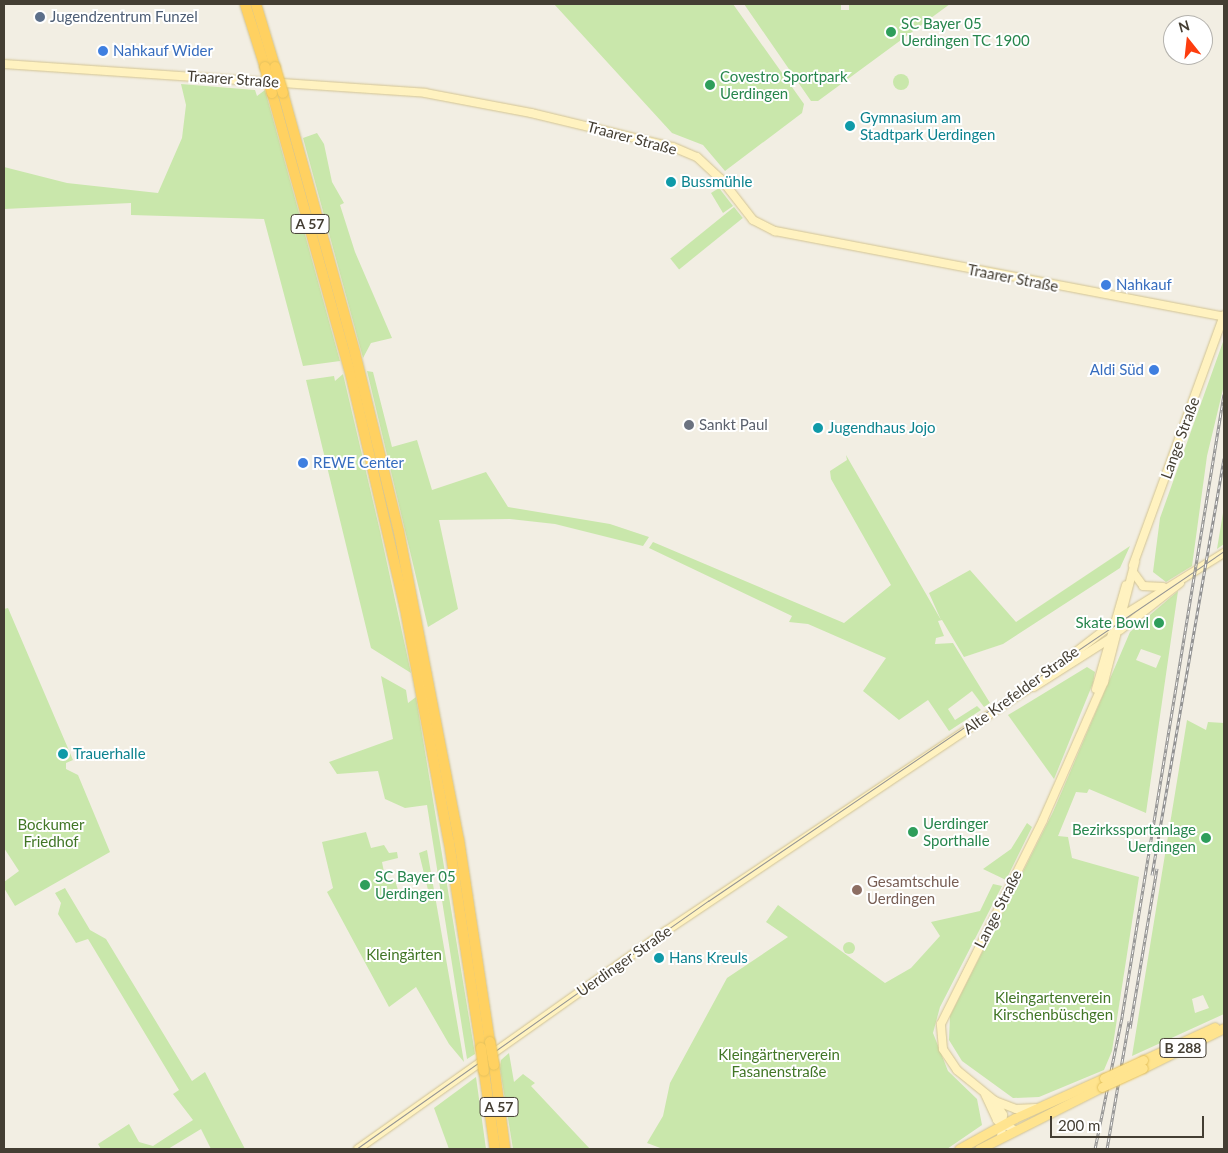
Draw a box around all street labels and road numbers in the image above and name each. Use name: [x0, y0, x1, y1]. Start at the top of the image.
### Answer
street label: Traarer Straße: [186, 67, 280, 91]
street label: Traarer Straße: [585, 117, 679, 159]
road number: A 57: [290, 212, 330, 235]
street label: Traarer Straße: [966, 260, 1060, 296]
street label: Lange Straße: [1157, 395, 1203, 481]
street label: Alte Krefelder Straße: [960, 642, 1082, 738]
street label: Lange Straße: [971, 867, 1025, 951]
street label: Uerdinger Straße: [573, 922, 675, 1000]
road number: B 288: [1159, 1036, 1207, 1060]
road number: A 57: [479, 1096, 519, 1118]

